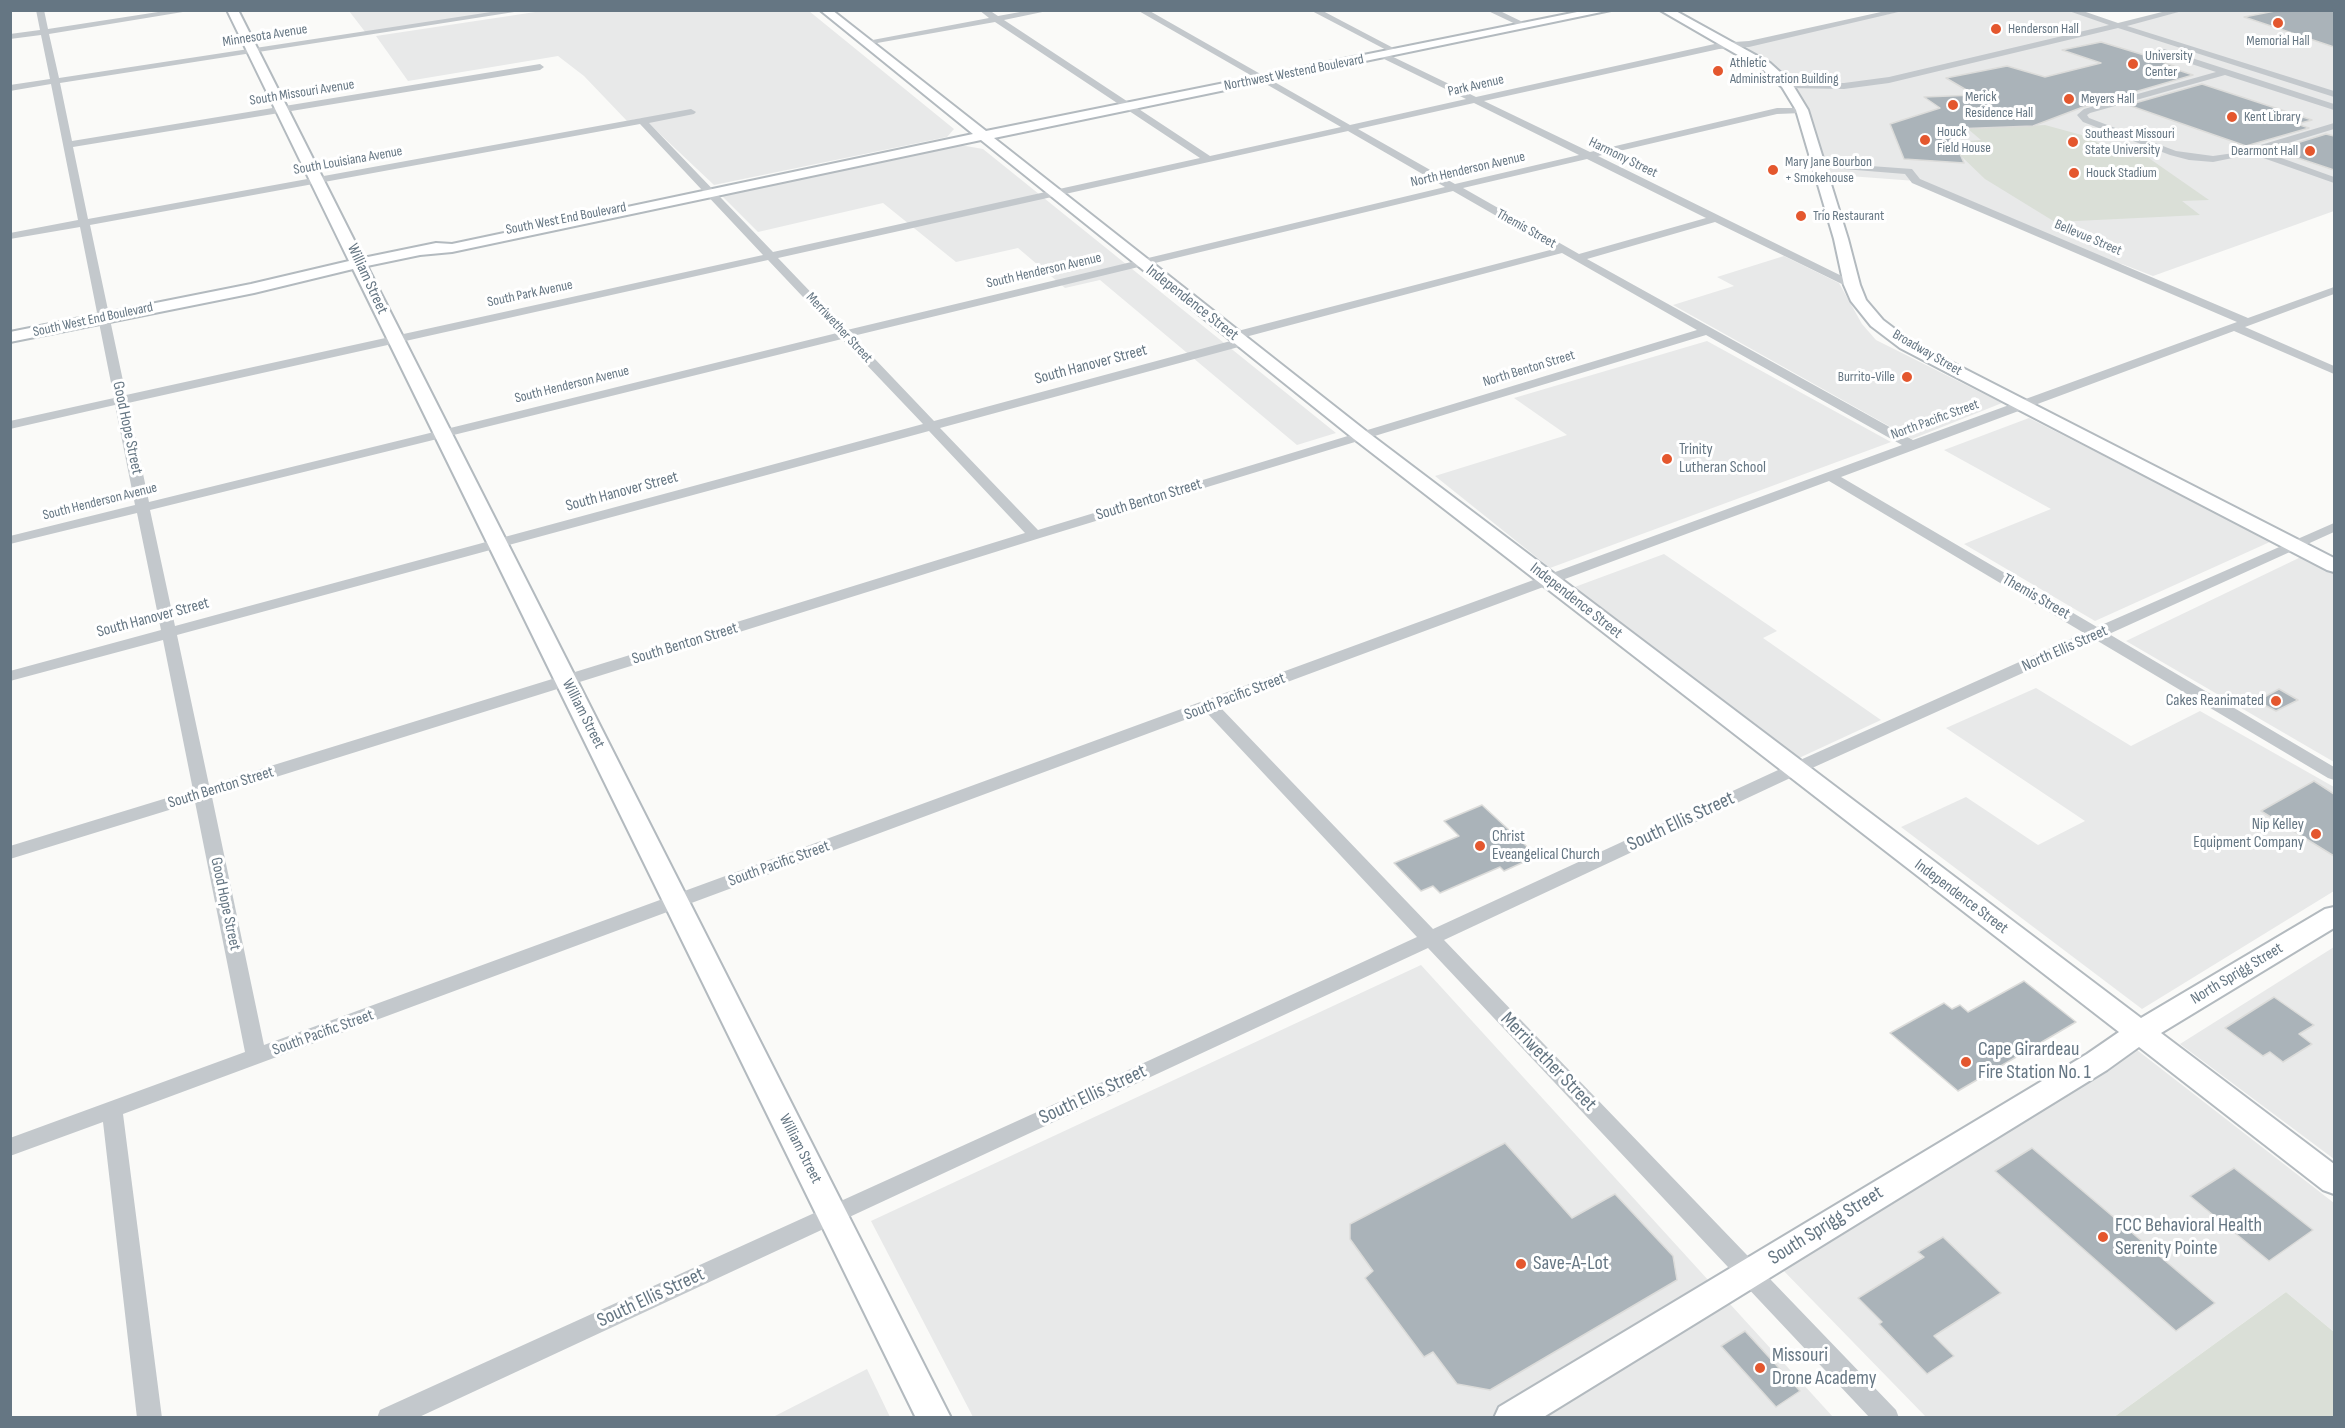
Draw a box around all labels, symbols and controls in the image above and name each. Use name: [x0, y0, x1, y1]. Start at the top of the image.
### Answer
marker: Memorial Hall: [2271, 16, 2285, 30]
street label: Minnesota Avenue: [222, 21, 308, 51]
place label: Henderson Hall: [2008, 21, 2079, 37]
marker: Henderson Hall: [1989, 22, 2003, 36]
place label: Memorial Hall: [2246, 33, 2310, 49]
place label: University Center: [2145, 48, 2193, 80]
street label: Northwest Westend Boulevard: [1223, 51, 1365, 95]
place label: Athletic Administration Building: [1730, 55, 1839, 88]
marker: University Center: [2126, 57, 2140, 71]
marker: Athletic Administration Building: [1711, 64, 1725, 78]
street label: Park Avenue: [1446, 71, 1506, 101]
street label: South Missouri Avenue: [248, 76, 356, 110]
place label: Merick Residence Hall: [1965, 89, 2033, 122]
place label: Meyers Hall: [2081, 91, 2135, 107]
marker: Meyers Hall: [2062, 92, 2076, 106]
marker: Merick Residence Hall: [1946, 98, 1960, 112]
place label: Kent Library: [2244, 109, 2301, 125]
marker: Kent Library: [2225, 110, 2239, 124]
place label: Houck Field House: [1937, 124, 1991, 156]
place label: Southeast Missouri State University: [2085, 126, 2175, 158]
marker: Houck Field House: [1918, 133, 1932, 147]
street label: Harmony Street: [1586, 134, 1660, 182]
marker: Southeast Missouri State University: [2066, 135, 2080, 149]
street label: South Louisiana Avenue: [292, 143, 404, 179]
place label: Dearmont Hall: [2231, 143, 2298, 159]
marker: Dearmont Hall: [2303, 144, 2317, 158]
street label: North Henderson Avenue: [1409, 149, 1527, 191]
place label: Mary Jane Bourbon + Smokehouse: [1785, 154, 1872, 186]
marker: Mary Jane Bourbon + Smokehouse: [1766, 163, 1780, 177]
place label: Houck Stadium: [2086, 165, 2157, 181]
marker: Houck Stadium: [2067, 166, 2081, 180]
street label: South West End Boulevard: [504, 199, 628, 239]
street label: Themis Street: [1493, 206, 1559, 252]
place label: Trio Restaurant: [1813, 208, 1884, 224]
marker: Trio Restaurant: [1794, 209, 1808, 223]
street label: Bellevue Street: [2052, 216, 2124, 260]
street label: William Street: [342, 241, 392, 317]
street label: South Henderson Avenue: [985, 250, 1103, 292]
street label: Independence Street: [1142, 261, 1242, 345]
street label: South Park Avenue: [486, 277, 574, 311]
street label: Merriwether Street: [802, 289, 876, 367]
street label: South West End Boulevard: [31, 299, 155, 341]
street label: Broadway Street: [1889, 326, 1965, 380]
street label: South Hanover Street: [1033, 341, 1149, 389]
street label: North Benton Street: [1481, 347, 1577, 391]
street label: South Henderson Avenue: [513, 363, 631, 407]
place label: Burrito-Ville: [1838, 369, 1895, 385]
marker: Burrito-Ville: [1900, 370, 1914, 384]
street label: Good Hope Street: [108, 380, 146, 476]
street label: North Pacific Street: [1889, 396, 1981, 444]
place label: Trinity Lutheran School: [1679, 440, 1766, 478]
marker: Trinity Lutheran School: [1660, 452, 1674, 466]
street label: South Hanover Street: [564, 468, 680, 516]
street label: South Benton Street: [1094, 475, 1204, 525]
street label: South Henderson Avenue: [41, 480, 159, 524]
street label: Independence Street: [1526, 559, 1626, 643]
street label: Themis Street: [1999, 570, 2073, 624]
street label: South Hanover Street: [95, 594, 211, 642]
street label: South Benton Street: [630, 619, 740, 669]
street label: North Ellis Street: [2019, 622, 2111, 676]
street label: South Pacific Street: [1182, 669, 1288, 725]
street label: William Street: [557, 676, 609, 752]
place label: Cakes Reanimated: [2166, 691, 2264, 711]
marker: Cakes Reanimated: [2269, 694, 2283, 708]
street label: South Benton Street: [166, 763, 276, 813]
street label: South Ellis Street: [1624, 787, 1738, 857]
place label: Nip Kelley Equipment Company: [2193, 815, 2304, 853]
place label: Christ Eveangelical Church: [1492, 827, 1600, 865]
marker: Nip Kelley Equipment Company: [2309, 827, 2323, 841]
street label: South Pacific Street: [726, 837, 832, 891]
marker: Christ Eveangelical Church: [1473, 839, 1487, 853]
street label: Good Hope Street: [206, 856, 244, 952]
street label: Independence Street: [1910, 856, 2012, 938]
street label: North Sprigg Street: [2187, 939, 2287, 1009]
street label: South Pacific Street: [270, 1006, 376, 1060]
street label: Merriwether Street: [1495, 1008, 1601, 1116]
place label: Cape Girardeau Fire Station No. 1: [1978, 1038, 2091, 1085]
marker: Cape Girardeau Fire Station No. 1: [1959, 1055, 1973, 1069]
street label: South Ellis Street: [1036, 1060, 1150, 1130]
street label: William Street: [774, 1111, 826, 1187]
street label: South Sprigg Street: [1764, 1181, 1888, 1271]
place label: FCC Behavioral Health Serenity Pointe: [2115, 1214, 2262, 1261]
marker: FCC Behavioral Health Serenity Pointe: [2096, 1230, 2110, 1244]
place label: Save-A-Lot: [1533, 1252, 1609, 1276]
marker: Save-A-Lot: [1514, 1257, 1528, 1271]
street label: South Ellis Street: [594, 1263, 708, 1333]
place label: Missouri Drone Academy: [1772, 1344, 1876, 1391]
marker: Missouri Drone Academy: [1753, 1361, 1767, 1375]

